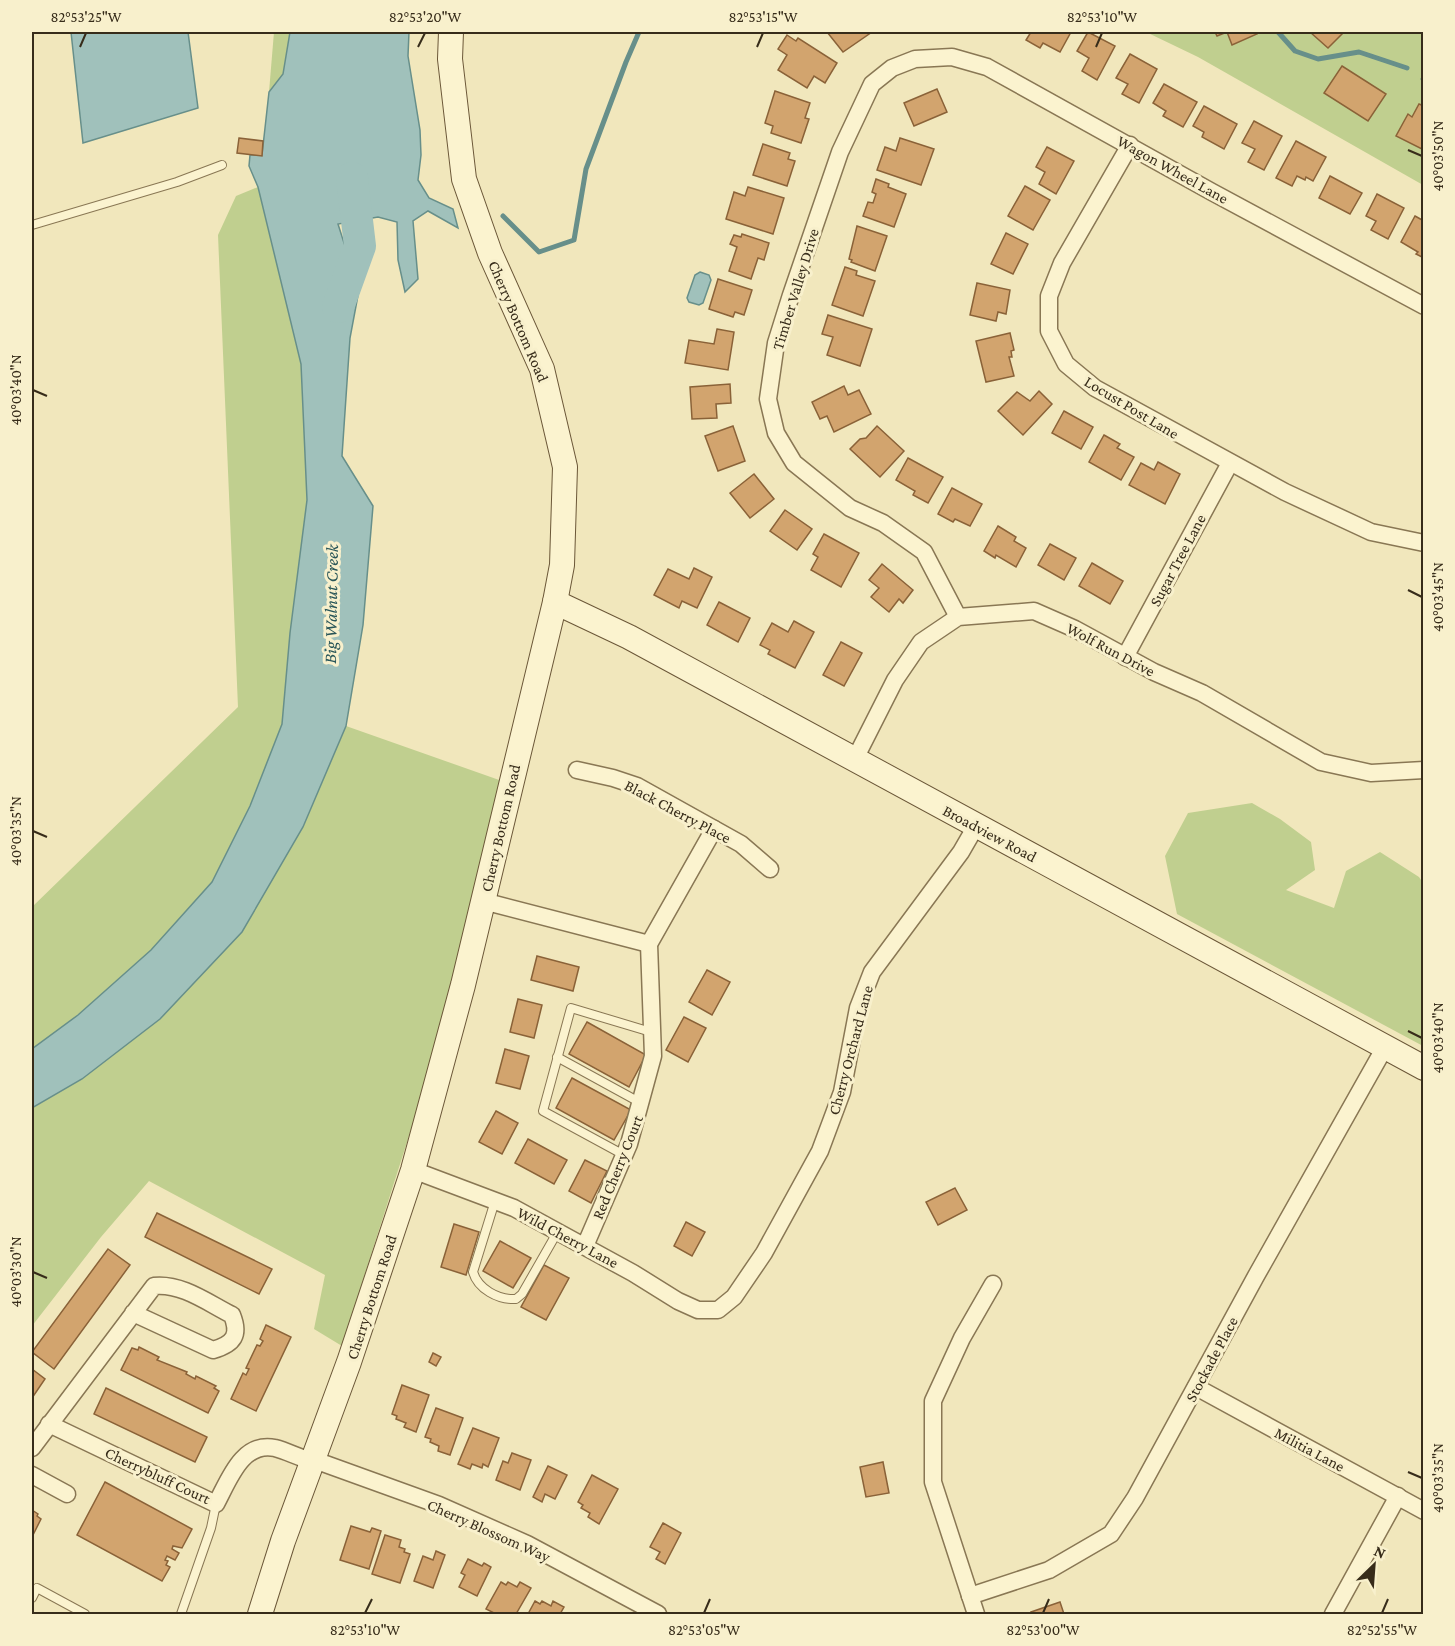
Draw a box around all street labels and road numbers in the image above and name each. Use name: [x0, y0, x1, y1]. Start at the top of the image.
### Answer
street label: Wagon Wheel Lane: [1114, 132, 1231, 208]
street label: Timber Valley Drive: [769, 226, 823, 352]
street label: Cherry Bottom Road: [484, 258, 552, 385]
street label: Locust Post Lane: [1082, 373, 1182, 442]
street label: Sugar Tree Lane: [1146, 511, 1210, 610]
street label: Wolf Run Drive: [1064, 619, 1158, 680]
street label: Cherry Bottom Road: [478, 762, 525, 894]
street label: Black Cherry Place: [621, 776, 734, 847]
street label: Broadview Road: [940, 802, 1040, 866]
street label: Cherry Orchard Lane: [825, 984, 877, 1117]
street label: Red Cherry Court: [589, 1112, 647, 1222]
street label: Wild Cherry Lane: [514, 1204, 621, 1272]
street label: Cherry Bottom Road: [343, 1232, 401, 1362]
street label: Stockade Place: [1182, 1314, 1241, 1405]
street label: Militia Lane: [1272, 1424, 1348, 1475]
street label: Cherrybluff Court: [102, 1444, 214, 1508]
street label: Cherry Blossom Way: [424, 1496, 553, 1566]

